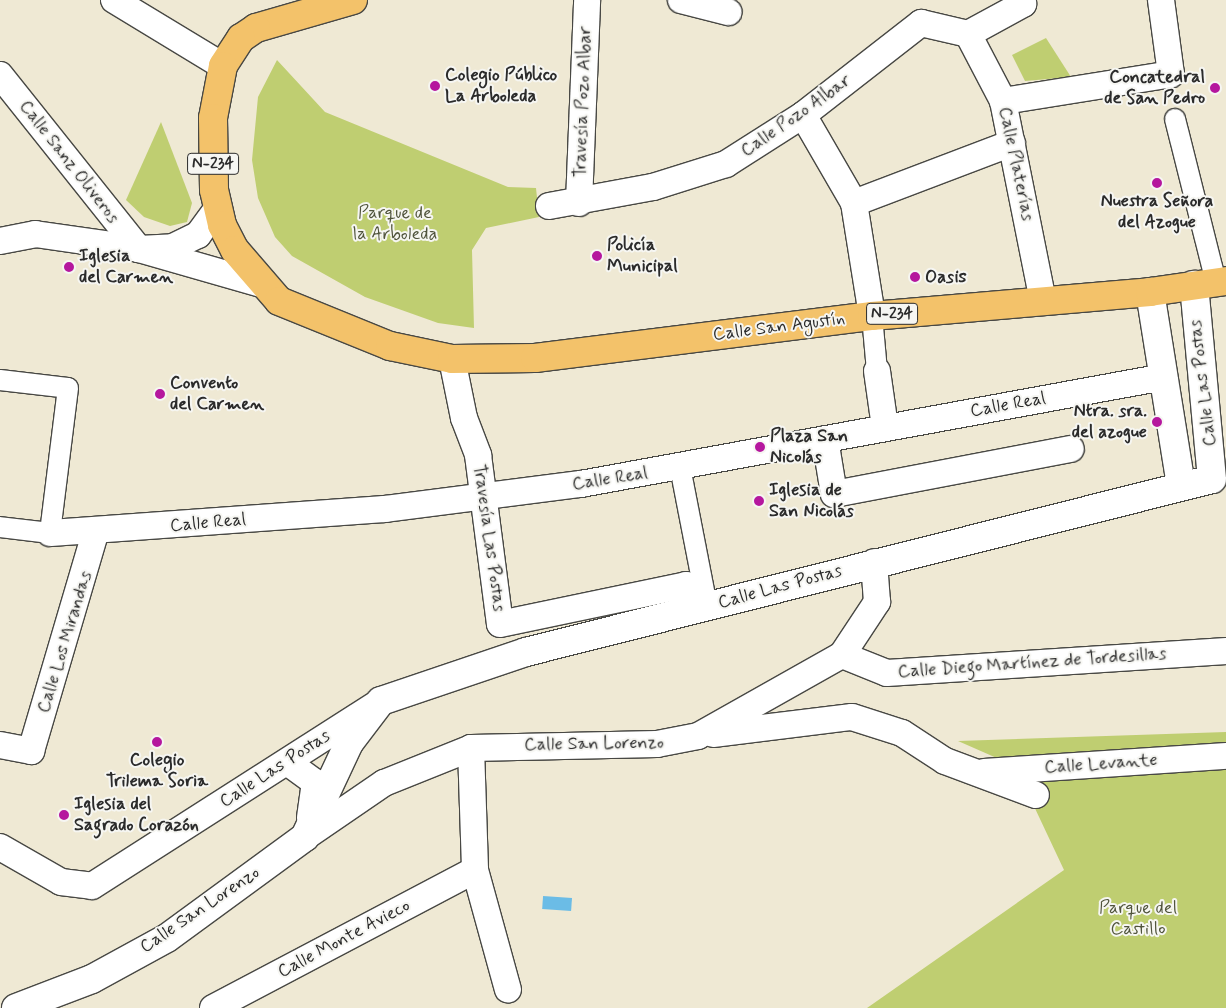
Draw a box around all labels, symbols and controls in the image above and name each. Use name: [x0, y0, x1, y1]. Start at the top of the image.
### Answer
street label: Travesía Pozo Albar: [570, 27, 596, 177]
place label: Colegio Público La Arboleda: [445, 65, 557, 108]
place label: Concatedral de San Pedro: [1107, 67, 1205, 110]
street label: Calle Pozo Albar: [738, 71, 854, 161]
marker: Colegio Público La Arboleda: [429, 80, 441, 92]
marker: Concatedral de San Pedro: [1209, 82, 1221, 94]
street label: Calle Sanz Oliveros: [15, 97, 123, 227]
street label: Calle Platerías: [994, 106, 1038, 222]
road number: N-234: [187, 150, 239, 178]
marker: Nuestra Señora del Azogue: [1151, 177, 1163, 189]
place label: Nuestra Señora del Azogue: [1100, 191, 1214, 233]
park label: Parque de la Arboleda: [353, 203, 437, 245]
place label: Policía Municipal: [607, 235, 678, 278]
place label: Iglesia del Carmen: [79, 246, 172, 288]
marker: Policía Municipal: [591, 250, 603, 262]
marker: Iglesia del Carmen: [63, 261, 75, 273]
place label: Oasis: [925, 266, 967, 288]
marker: Oasis: [909, 271, 921, 283]
road number: N-234: [866, 300, 918, 328]
street label: Calle San Agustín: [713, 308, 845, 346]
street label: Calle Las Postas: [1185, 321, 1221, 445]
place label: Convento del Carmen: [170, 373, 263, 416]
marker: Convento del Carmen: [154, 388, 166, 400]
street label: Calle Real: [969, 388, 1047, 422]
place label: Ntra. sra. del azogue: [1068, 401, 1147, 444]
marker: Ntra. sra. del azogue: [1151, 416, 1163, 428]
place label: Plaza San Nicolás: [770, 426, 847, 468]
marker: Plaza San Nicolás: [754, 441, 766, 453]
street label: Calle Real: [571, 462, 649, 496]
street label: Travesía Las Postas: [468, 464, 510, 612]
place label: Iglesia de San Nicolás: [769, 480, 855, 522]
marker: Iglesia de San Nicolás: [753, 495, 765, 507]
street label: Calle Real: [169, 509, 247, 537]
street label: Calle Las Postas: [718, 561, 842, 613]
street label: Calle Los Mirandas: [32, 566, 98, 718]
street label: Calle Diego Martínez de Tordesillas: [898, 643, 1166, 683]
street label: Calle Las Postas: [218, 727, 332, 811]
street label: Calle San Lorenzo: [523, 732, 665, 756]
marker: Colegio Trilema Soria: [151, 736, 163, 748]
street label: Calle Levante: [1044, 749, 1158, 779]
place label: Colegio Trilema Soria: [106, 750, 208, 792]
place label: Iglesia del Sagrado Corazón: [74, 794, 200, 836]
marker: Iglesia del Sagrado Corazón: [58, 809, 70, 821]
street label: Calle San Lorenzo: [135, 861, 265, 959]
street label: Calle Monte Avieco: [274, 895, 414, 983]
park label: Parque del Castillo: [1099, 898, 1177, 941]

